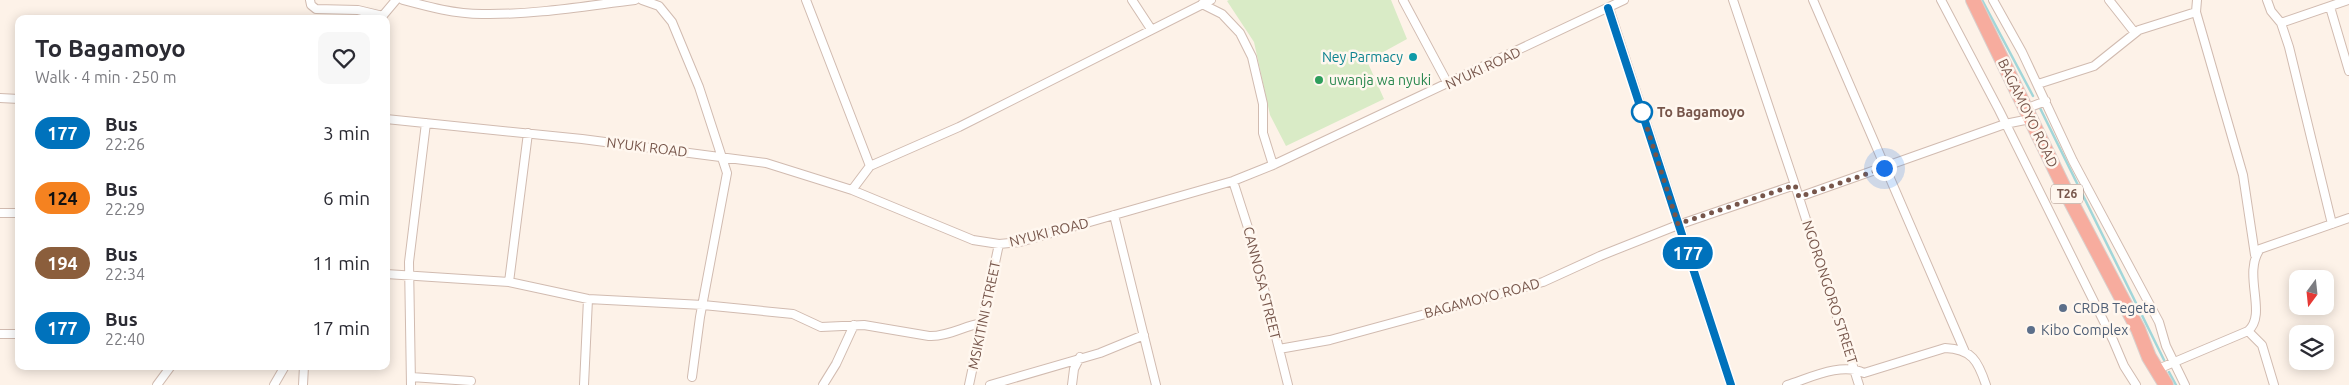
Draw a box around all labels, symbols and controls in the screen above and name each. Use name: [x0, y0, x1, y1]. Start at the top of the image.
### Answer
button: heart: [318, 32, 370, 84]
text: To Bagamoyo: [35, 35, 186, 62]
street label: NYUKI ROAD: [1443, 44, 1523, 92]
place label: Ney Parmacy: [1322, 49, 1403, 65]
marker: Ney Parmacy: [1407, 51, 1419, 63]
street label: BAGAMOYO ROAD: [1995, 56, 2061, 170]
text: Walk · 4 min · 250 m: [35, 68, 177, 86]
place label: uwanja wa nyuki: [1329, 72, 1431, 88]
marker: uwanja wa nyuki: [1313, 74, 1325, 86]
marker: To Bagamoyo: [1631, 101, 1653, 123]
place label: To Bagamoyo: [1657, 104, 1745, 120]
text: Bus: [105, 113, 138, 135]
text: 3 min: [323, 122, 370, 144]
text: 177: [47, 123, 78, 143]
street label: NYUKI ROAD: [606, 134, 688, 160]
text: 22:26: [105, 135, 145, 153]
your location: [1872, 156, 1897, 181]
text: Bus: [105, 178, 138, 200]
road number: T26: [2051, 184, 2083, 203]
text: 6 min: [323, 187, 370, 209]
text: 124: [47, 188, 78, 208]
text: 22:29: [105, 200, 145, 218]
street label: NYUKI ROAD: [1008, 214, 1091, 250]
street label: NGORONGORO STREET: [1799, 218, 1861, 366]
street label: CANNOSA STREET: [1240, 225, 1284, 341]
line badge: 177: [1659, 237, 1717, 269]
text: Bus: [105, 243, 138, 265]
text: 177: [1673, 243, 1703, 263]
text: 11 min: [312, 252, 370, 274]
text: 194: [47, 253, 78, 273]
street label: MSIKITINI STREET: [965, 259, 1003, 371]
text: 22:34: [105, 265, 145, 283]
north arrow: [2289, 270, 2334, 315]
map controls: [2289, 270, 2334, 370]
street label: BAGAMOYO ROAD: [1422, 275, 1542, 321]
place label: CRDB Tegeta: [2073, 300, 2156, 316]
marker: CRDB Tegeta: [2057, 302, 2069, 314]
text: Bus: [105, 308, 138, 330]
text: 17 min: [312, 317, 370, 339]
text: 177: [47, 318, 78, 338]
place label: Kibo Complex: [2041, 322, 2128, 338]
marker: Kibo Complex: [2025, 324, 2037, 336]
button: layers: [2289, 325, 2334, 370]
text: 22:40: [105, 330, 145, 348]

